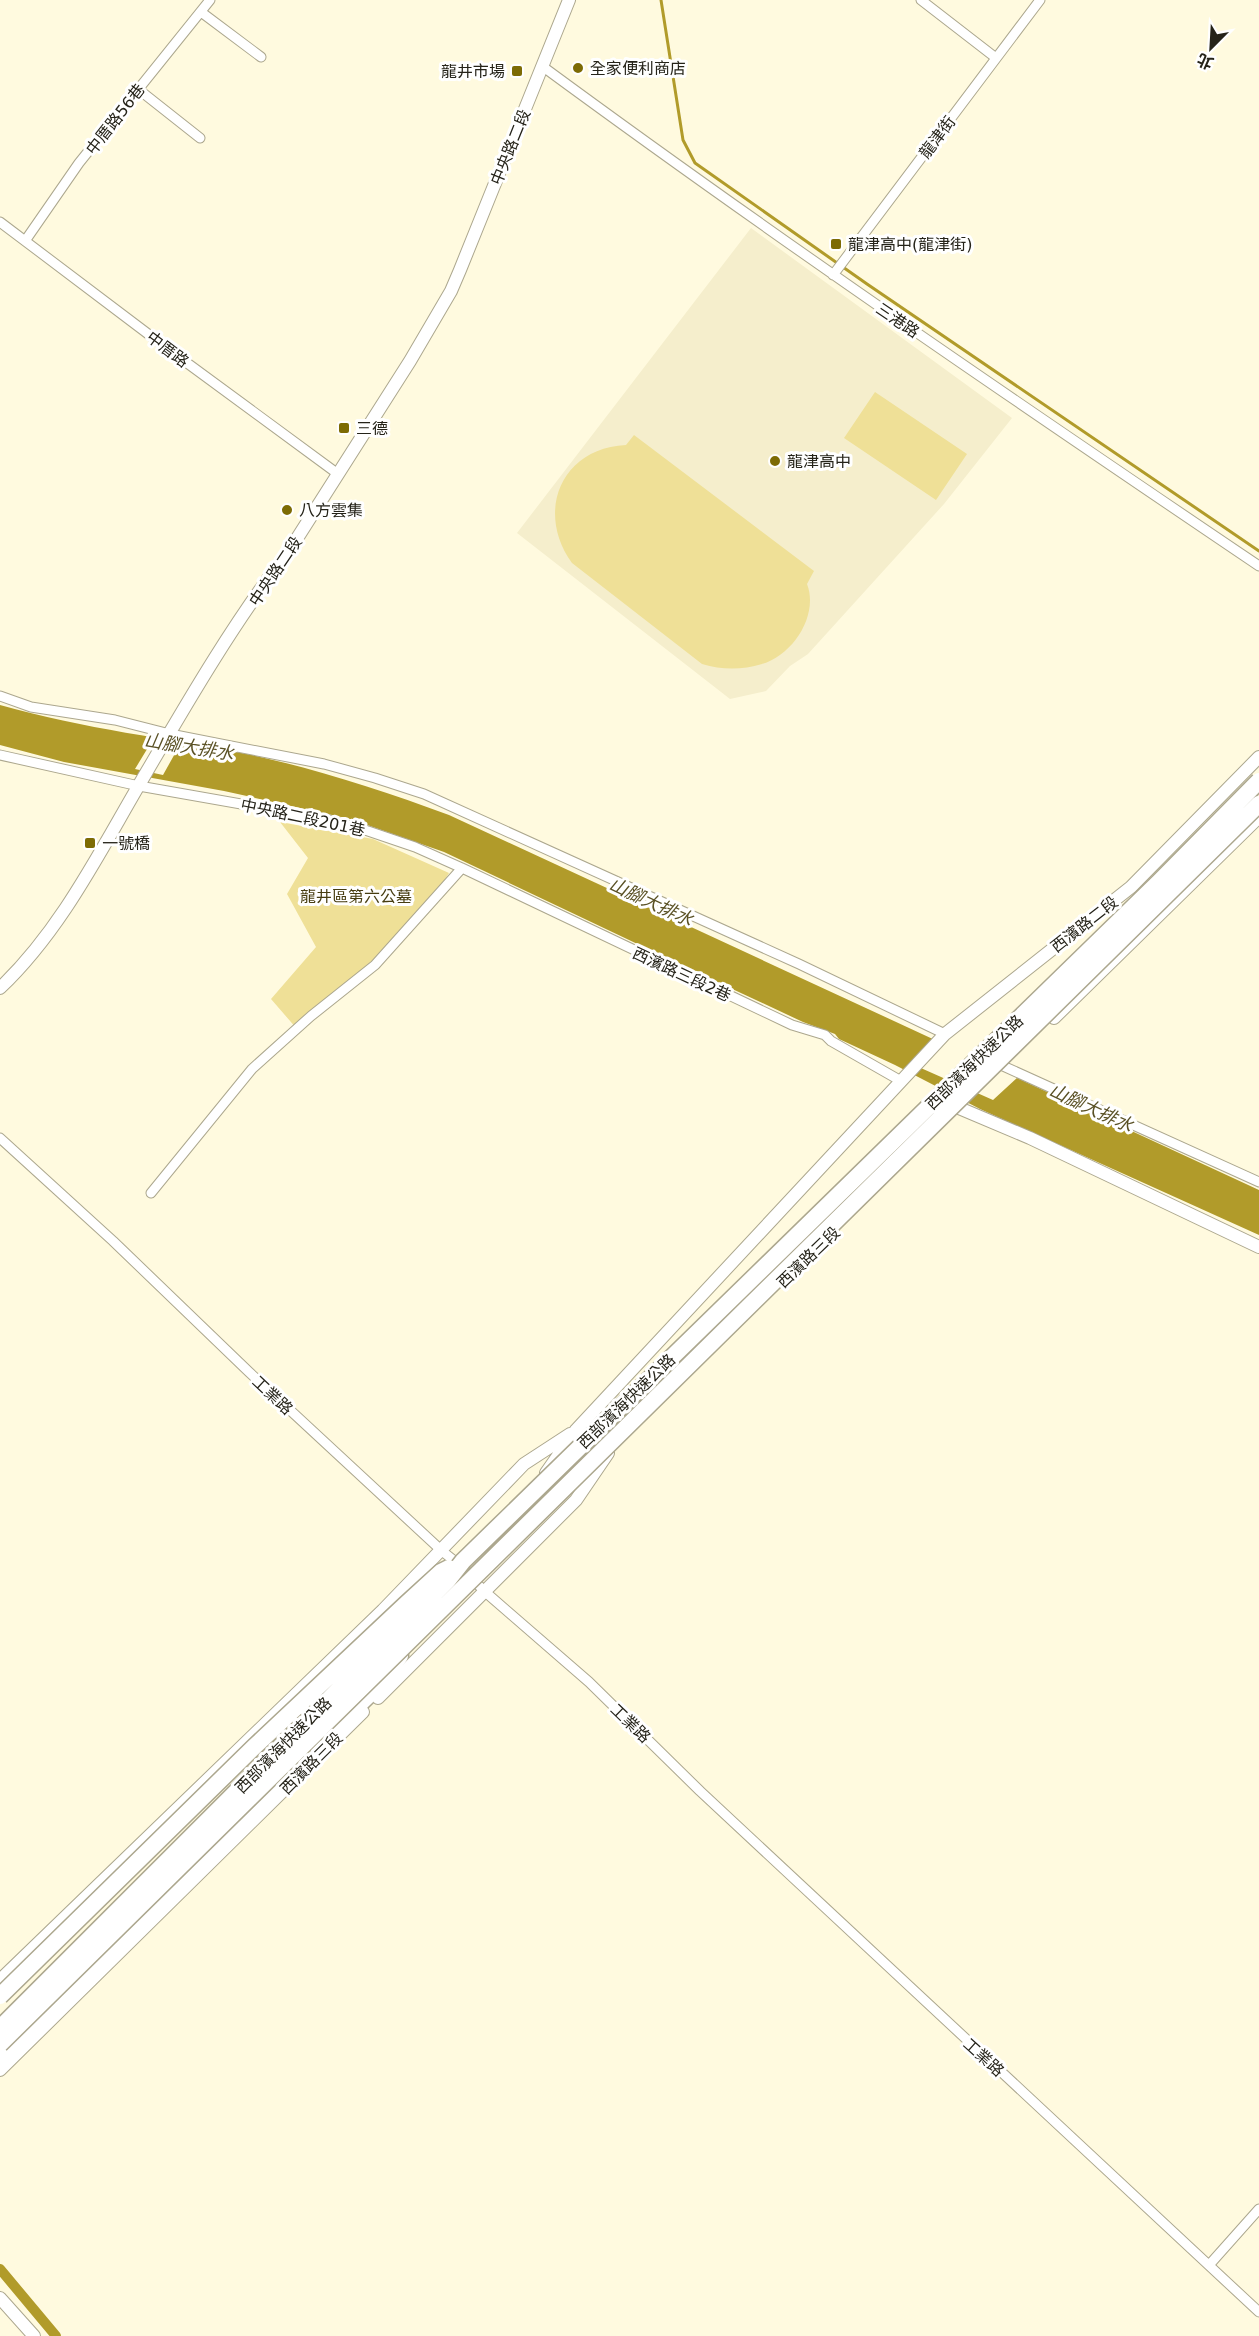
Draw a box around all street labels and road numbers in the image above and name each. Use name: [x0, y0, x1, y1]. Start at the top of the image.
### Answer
street label: 中厝路56巷: [82, 80, 149, 158]
street label: 中央路二段: [487, 107, 534, 188]
street label: 龍津街: [915, 112, 959, 162]
street label: 三港路: [873, 299, 923, 342]
street label: 中厝路: [143, 327, 193, 371]
street label: 中央路二段: [245, 533, 306, 610]
street label: 中央路二段201巷: [239, 795, 367, 840]
street label: 西濱路二段: [1047, 892, 1122, 957]
street label: 西濱路三段2巷: [630, 943, 734, 1006]
street label: 西部濱海快速公路: [922, 1011, 1027, 1114]
street label: 西濱路三段: [773, 1223, 844, 1292]
street label: 西部濱海快速公路: [574, 1350, 679, 1453]
street label: 工業路: [249, 1372, 297, 1419]
street label: 西部濱海快速公路: [231, 1693, 335, 1797]
street label: 工業路: [607, 1700, 655, 1747]
street label: 西濱路三段: [276, 1728, 346, 1798]
street label: 工業路: [959, 2034, 1008, 2080]

